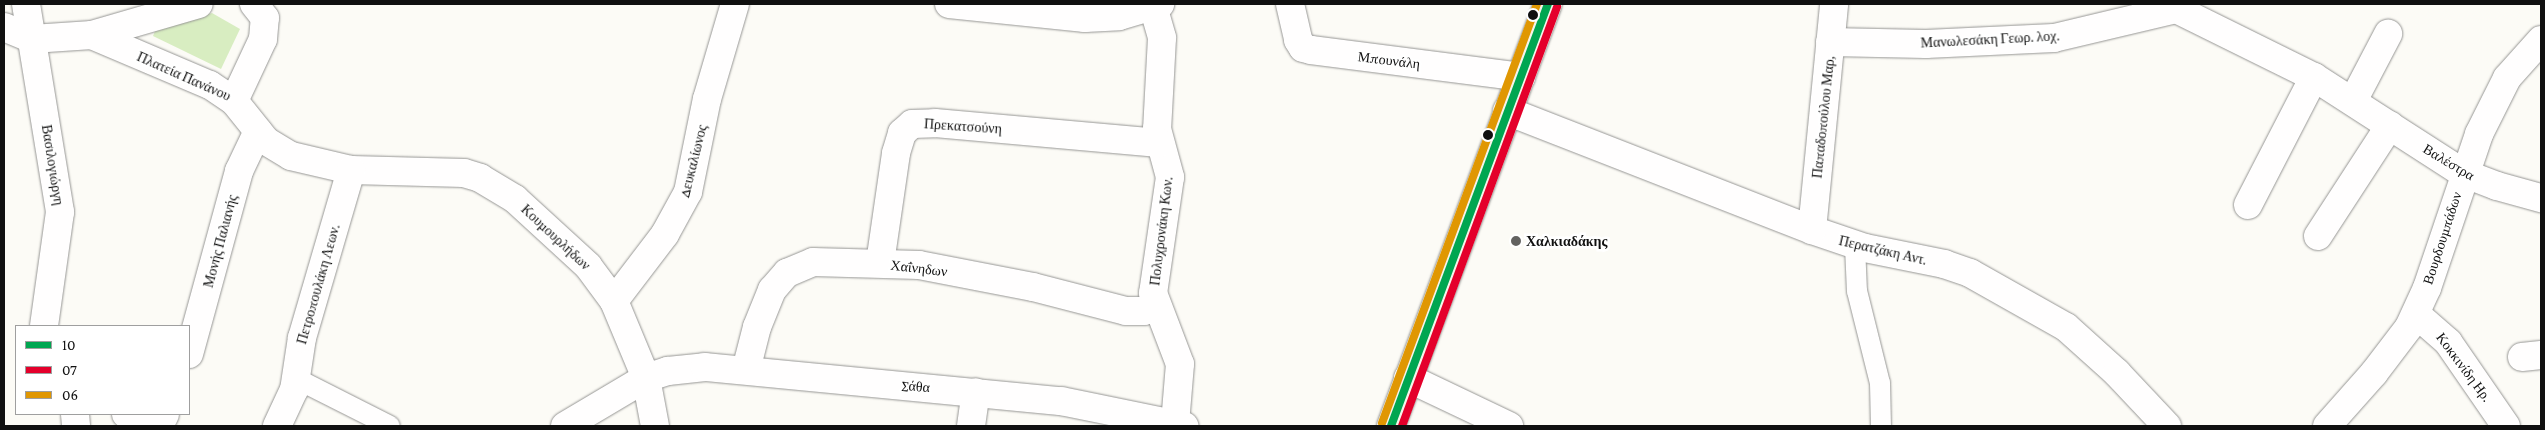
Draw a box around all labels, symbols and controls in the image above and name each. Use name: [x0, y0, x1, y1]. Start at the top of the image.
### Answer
unlabelled marker: [1528, 10, 1538, 20]
street label: Μανωλεσάκη Γεωρ. λοχ.: [1920, 27, 2060, 51]
street label: Πλατεία Πανάνου: [135, 48, 233, 104]
street label: Μπουνάλη: [1357, 48, 1421, 72]
street label: Παπαδοπούλου Μαρ,: [1808, 55, 1838, 179]
street label: Πρεκατσούνη: [924, 115, 1002, 137]
street label: Βασιλογιώργη: [38, 123, 68, 207]
street label: Δευκαλίωνος: [676, 123, 710, 199]
unlabelled marker: [1483, 130, 1493, 140]
street label: Βαλέστρα: [2420, 140, 2478, 184]
street label: Πολυχρονάκη Κων.: [1146, 175, 1176, 287]
street label: Βουρδουμπάδων: [2419, 190, 2465, 286]
street label: Μονής Παλιανής: [200, 193, 240, 289]
street label: Κουμουρλήδων: [518, 201, 594, 273]
street label: Πετροπουλάκη Λεων.: [293, 222, 343, 346]
street label: Περατζάκη Αντ.: [1837, 232, 1929, 268]
place label: Χαλκιαδάκης: [1526, 233, 1607, 249]
marker: Χαλκιαδάκης: [1510, 235, 1522, 247]
street label: Χαΐνηδων: [890, 256, 948, 280]
legend: [15, 325, 190, 415]
street label: Κοκκινίδη Ηρ.: [2433, 329, 2495, 405]
text: 10: [62, 337, 75, 353]
text: 07: [62, 362, 77, 378]
street label: Σάθα: [901, 376, 931, 396]
text: 06: [62, 387, 78, 403]

